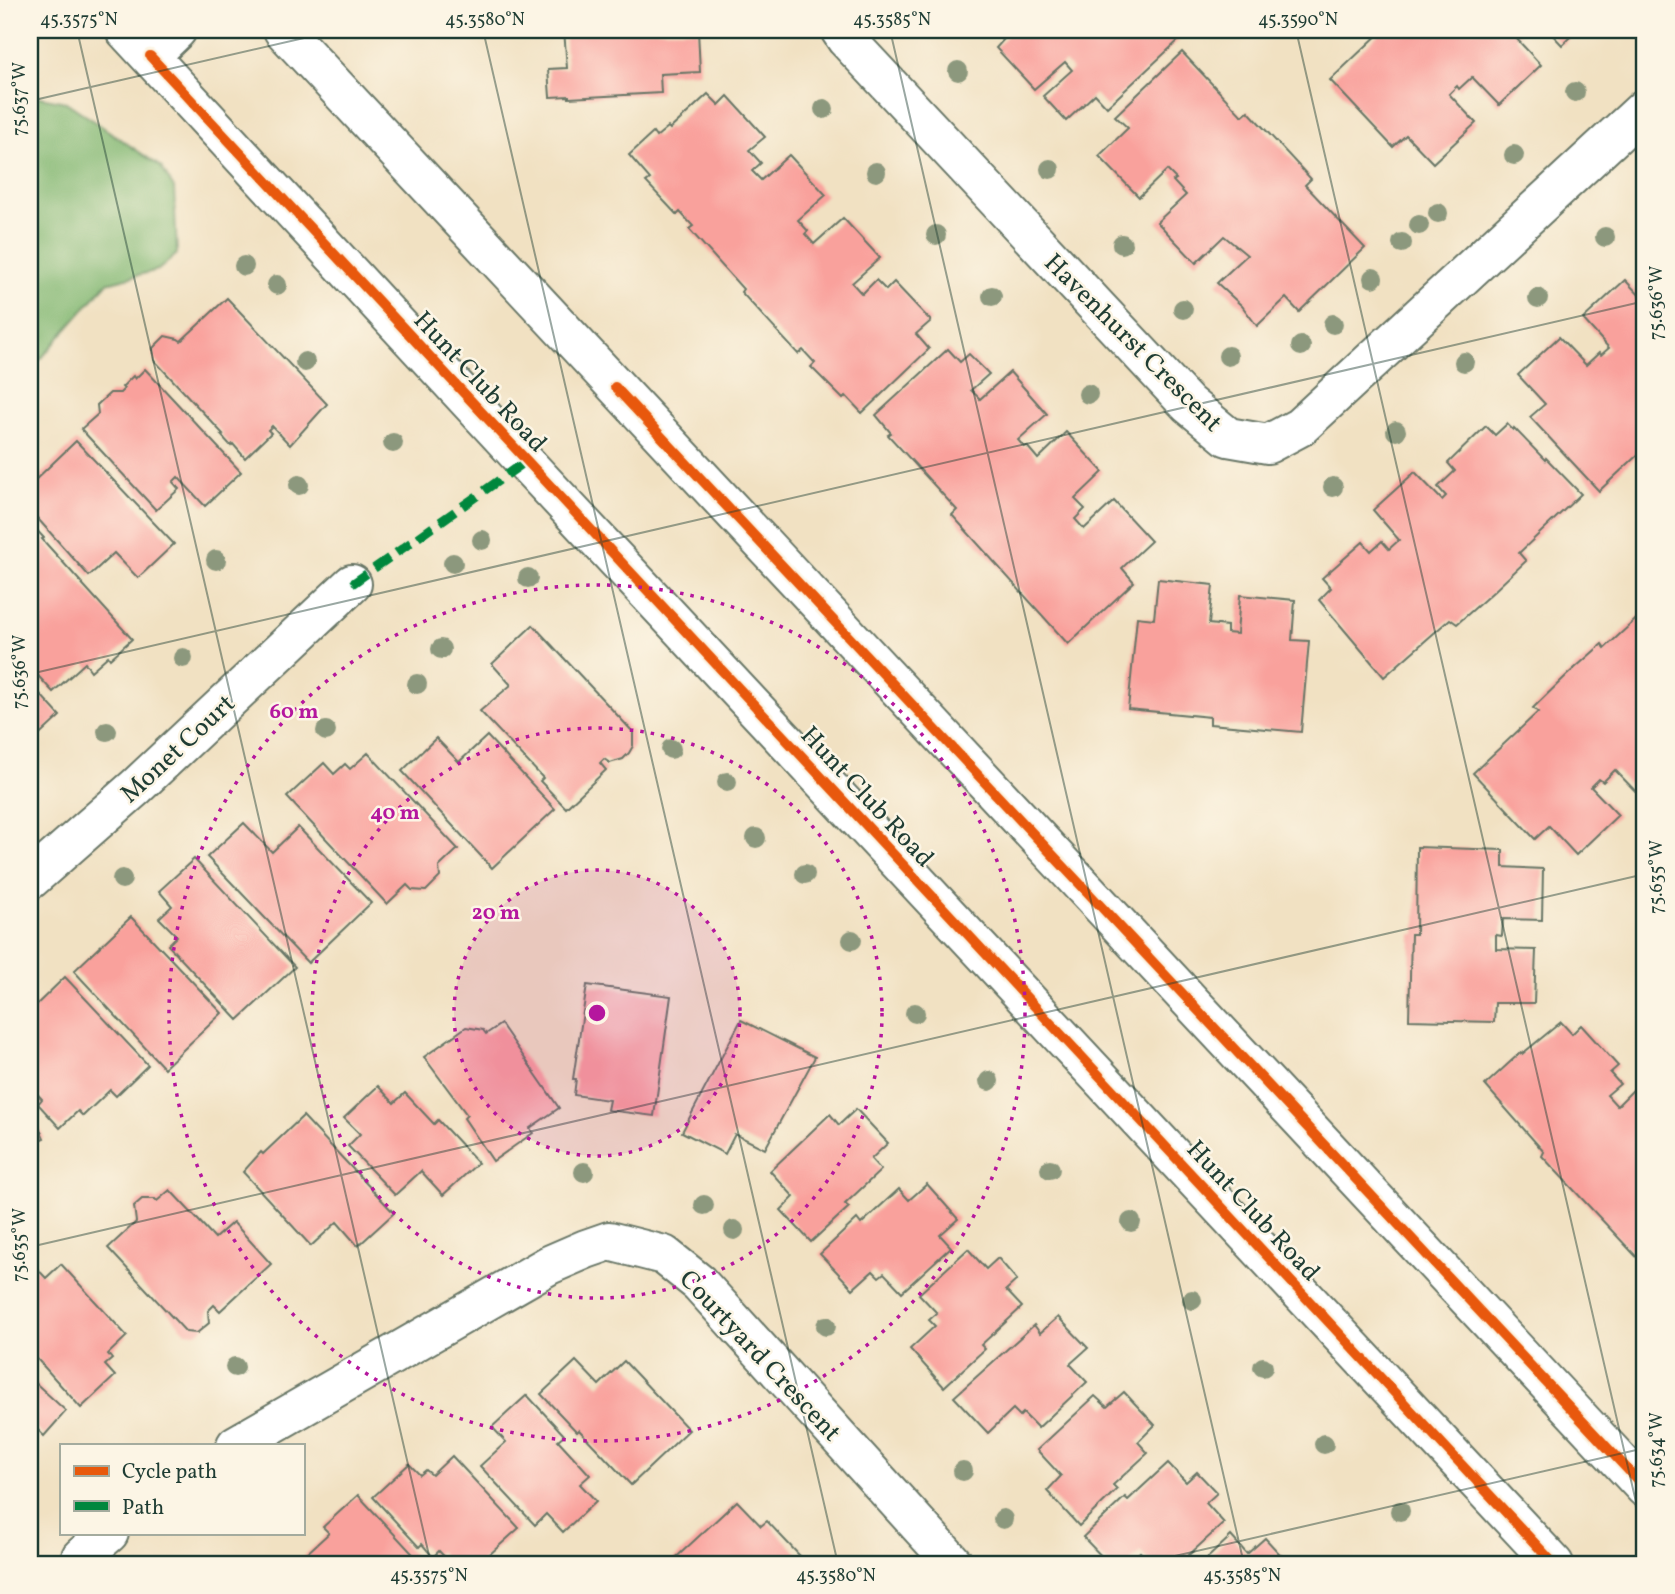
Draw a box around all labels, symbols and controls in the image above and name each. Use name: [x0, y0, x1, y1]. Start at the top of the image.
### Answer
text: 45.3575°N: [40, 8, 118, 33]
text: 45.3580°N: [445, 8, 525, 33]
text: 45.3585°N: [853, 8, 931, 33]
text: 45.3590°N: [1258, 8, 1338, 33]
text: 75.637°W: [8, 62, 33, 136]
street label: Havenhurst Crescent: [1035, 246, 1230, 441]
text: 75.636°W: [1645, 266, 1670, 340]
street label: Hunt Club Road: [404, 304, 555, 461]
text: 75.636°W: [8, 635, 33, 709]
street label: Monet Court: [113, 687, 244, 812]
text: 60 m: [270, 698, 318, 727]
street label: Hunt Club Road: [791, 719, 942, 876]
text: 40 m: [370, 799, 420, 828]
text: 75.635°W: [1645, 840, 1670, 914]
text: 20 m: [472, 899, 520, 928]
centre of rings: [585, 1001, 609, 1025]
street label: Hunt Club Road: [1177, 1133, 1328, 1290]
text: 75.635°W: [8, 1208, 33, 1282]
street label: Courtyard Crescent: [670, 1262, 849, 1450]
text: 75.634°W: [1645, 1412, 1670, 1488]
legend: [60, 1444, 304, 1534]
text: Cycle path: [122, 1458, 217, 1487]
text: Path: [122, 1494, 164, 1523]
text: 45.3575°N: [390, 1564, 468, 1589]
text: 45.3580°N: [796, 1564, 876, 1589]
text: 45.3585°N: [1203, 1564, 1281, 1589]

